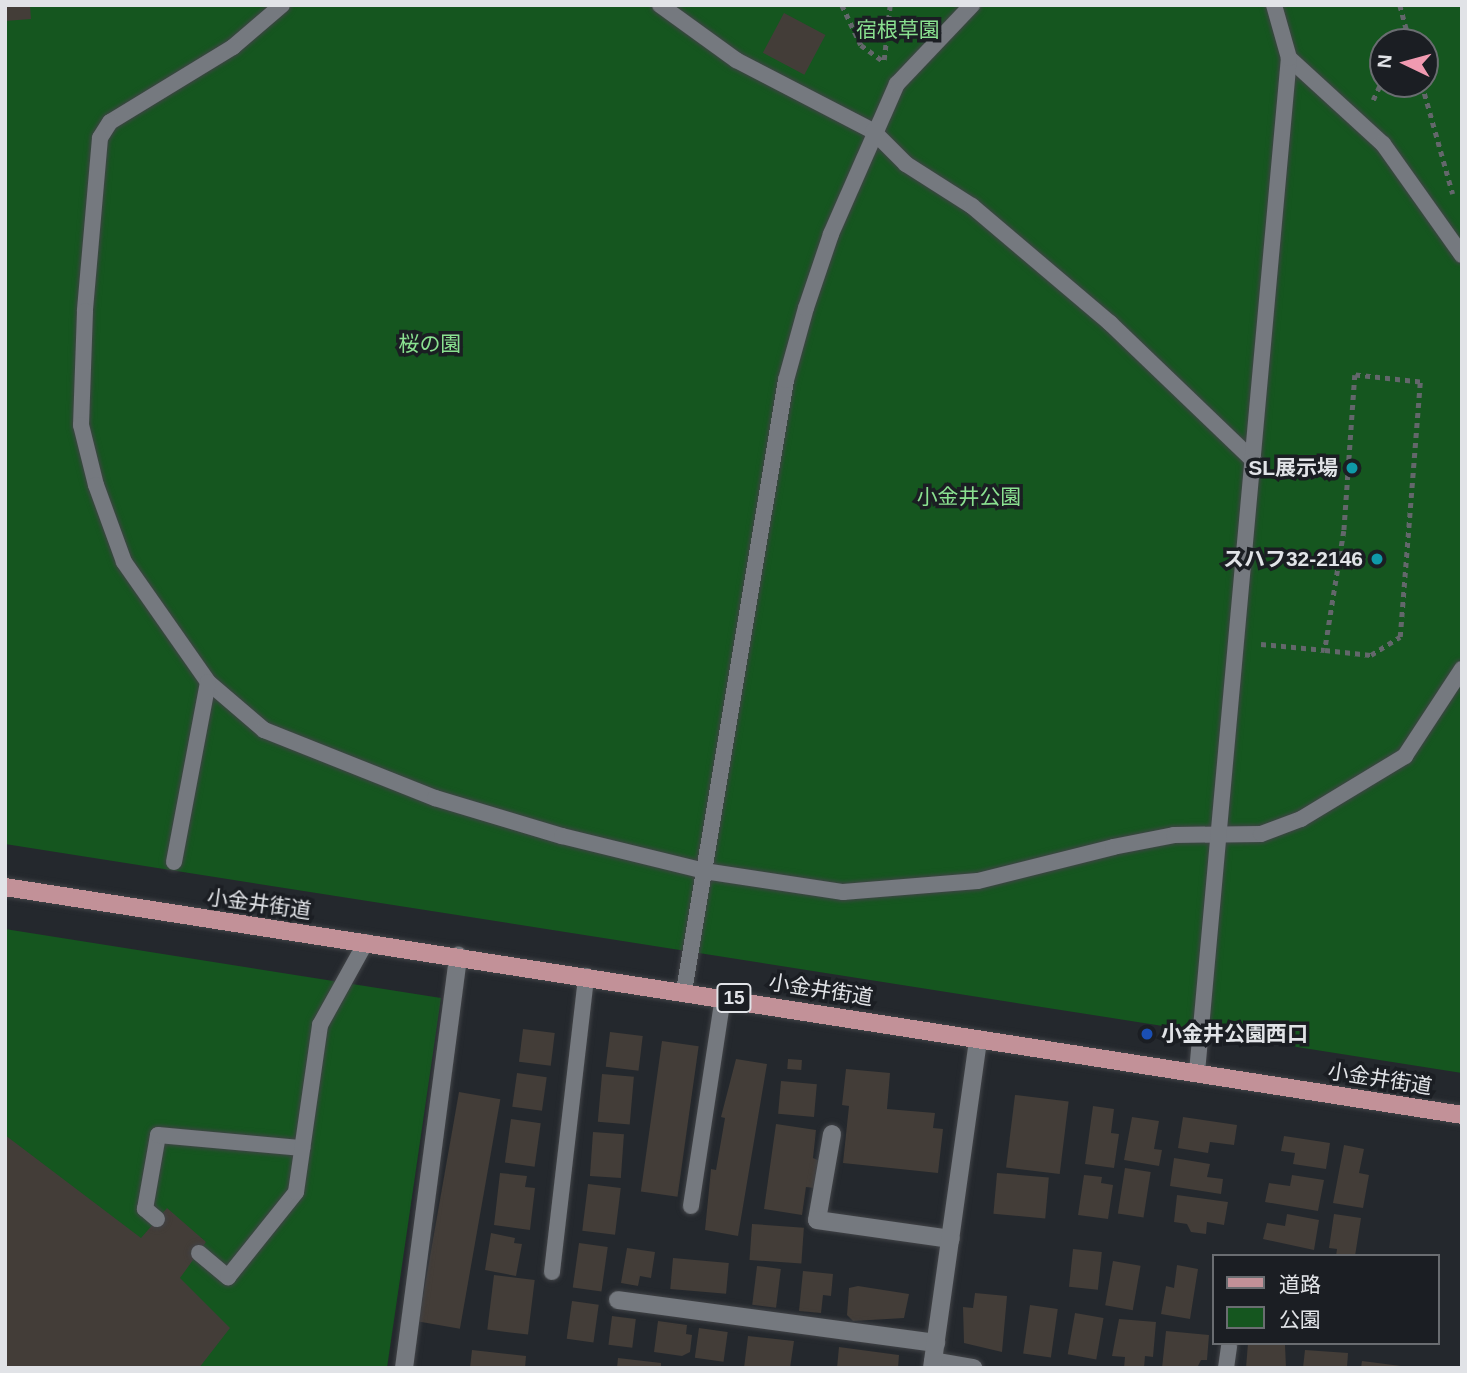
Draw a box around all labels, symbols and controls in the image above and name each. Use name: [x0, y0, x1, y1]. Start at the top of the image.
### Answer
park label: 宿根草園: [856, 17, 940, 43]
north arrow: [1369, 28, 1439, 98]
text: N: [1374, 54, 1396, 69]
park label: 桜の園: [399, 331, 461, 357]
place label: SL展示場: [1248, 455, 1338, 481]
marker: SL展示場: [1344, 460, 1360, 476]
park label: 小金井公園: [917, 484, 1021, 510]
place label: スハフ32-2146: [1223, 546, 1363, 572]
marker: スハフ32-2146: [1369, 551, 1385, 567]
street label: 小金井街道: [205, 884, 313, 924]
street label: 小金井街道: [767, 969, 875, 1011]
road number: 15: [715, 982, 753, 1014]
place label: 小金井公園西口: [1161, 1021, 1308, 1047]
marker: 小金井公園西口: [1139, 1026, 1155, 1042]
street label: 小金井街道: [1326, 1058, 1434, 1100]
legend: [1212, 1254, 1439, 1345]
text: 道路: [1279, 1273, 1321, 1296]
text: 公園: [1279, 1308, 1321, 1331]

